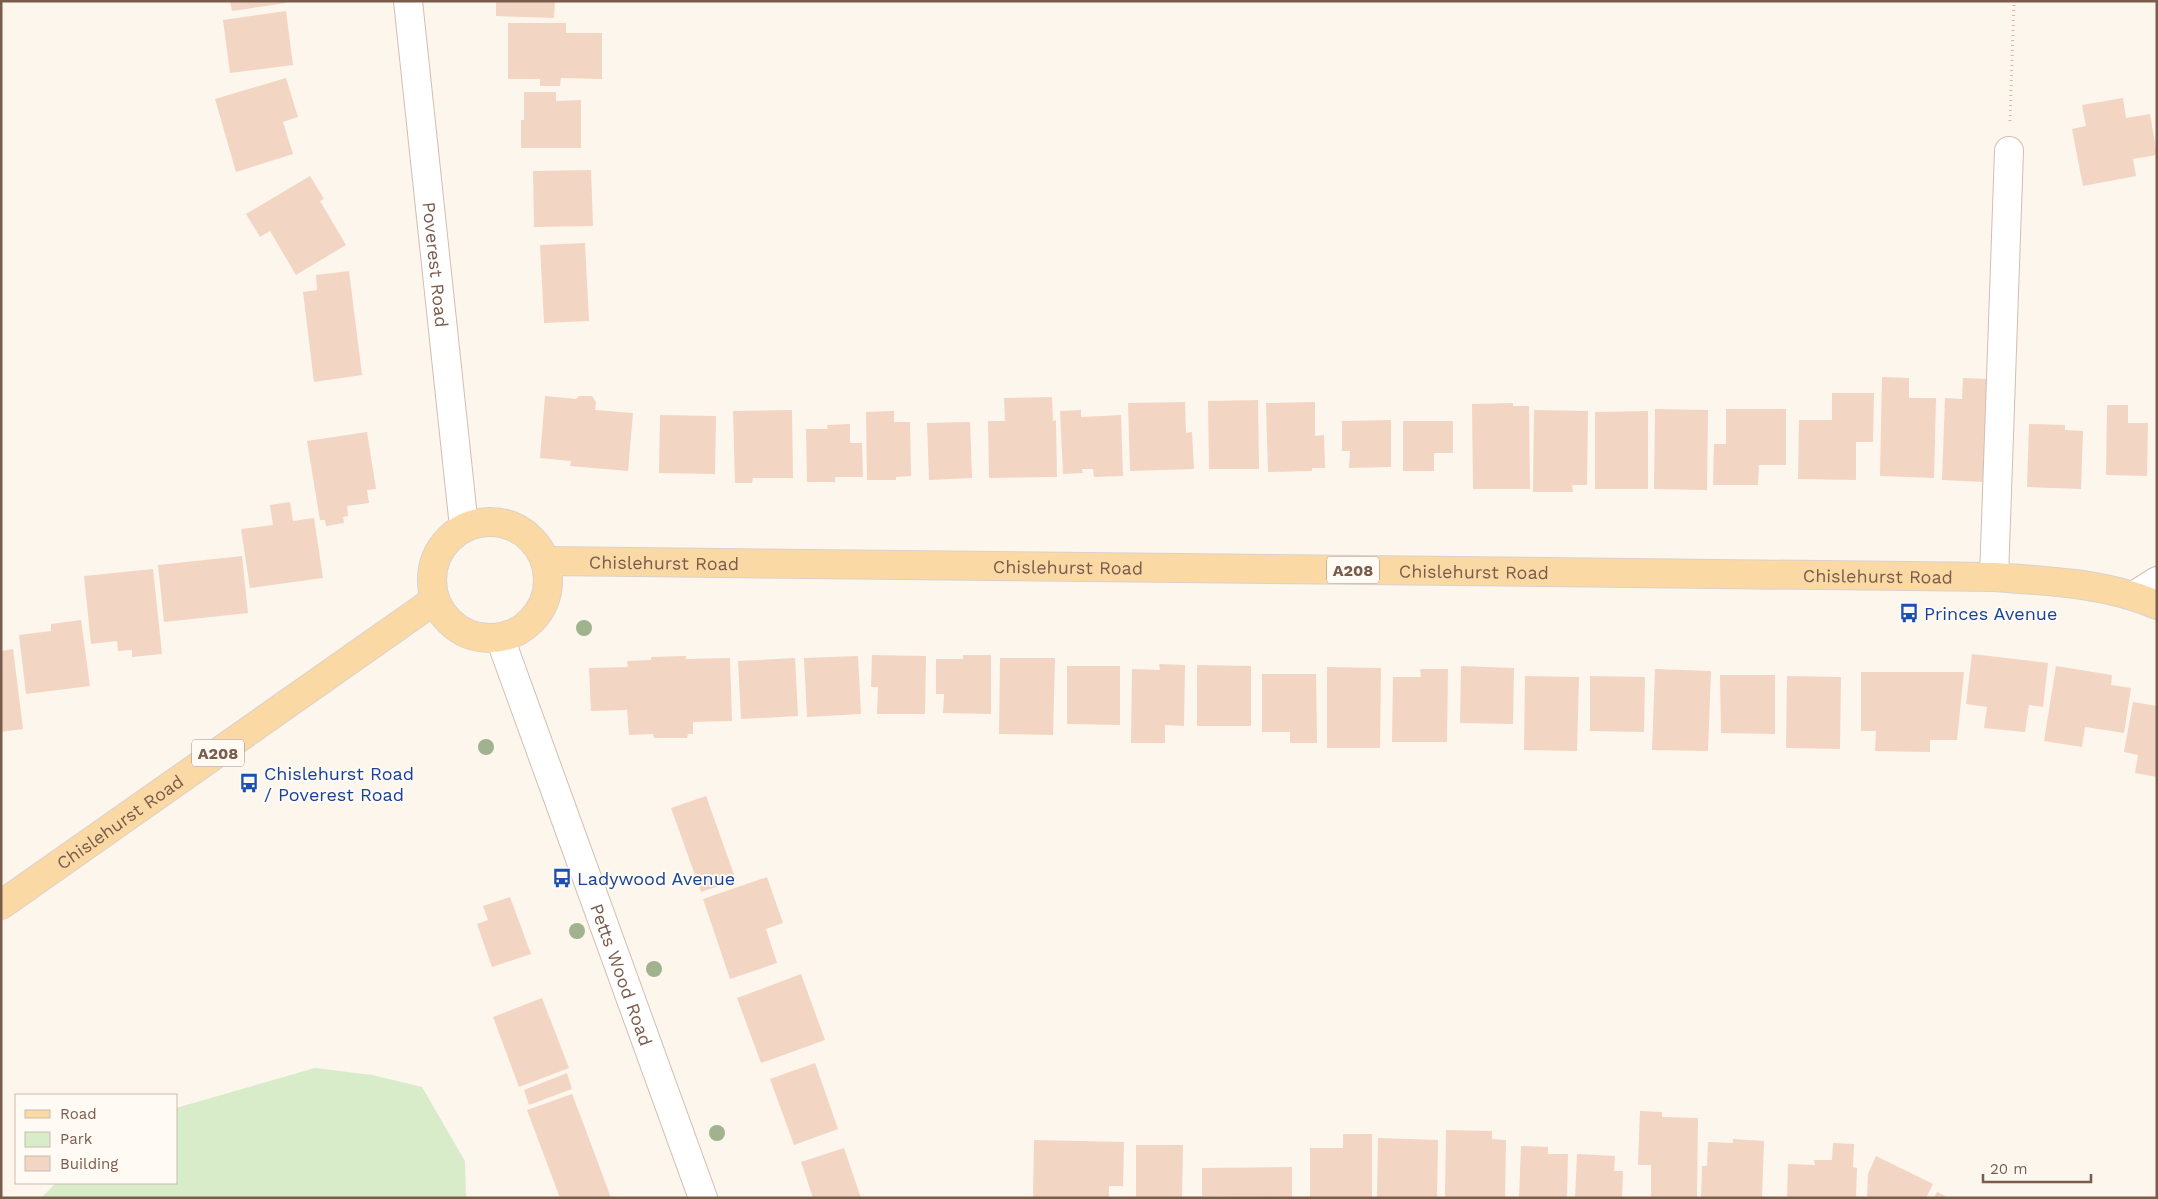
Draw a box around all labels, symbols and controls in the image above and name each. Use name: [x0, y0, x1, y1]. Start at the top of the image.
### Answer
street label: Poverest Road: [419, 201, 453, 328]
street label: Chislehurst Road: [589, 551, 739, 574]
street label: Chislehurst Road: [993, 555, 1143, 578]
road number: A208: [1327, 556, 1379, 584]
street label: Chislehurst Road: [1399, 560, 1549, 583]
street label: Chislehurst Road: [1803, 564, 1953, 587]
bus stop icon: Princes Avenue: [1898, 602, 1920, 624]
place label: Princes Avenue: [1924, 603, 2057, 624]
road number: A208: [192, 740, 244, 766]
place label: Chislehurst Road / Poverest Road: [264, 763, 414, 805]
street label: Chislehurst Road: [52, 770, 187, 873]
bus stop icon: Chislehurst Road / Poverest Road: [238, 772, 260, 794]
bus stop icon: Ladywood Avenue: [551, 867, 573, 889]
place label: Ladywood Avenue: [577, 868, 735, 889]
street label: Petts Wood Road: [587, 901, 657, 1049]
legend: [15, 1094, 178, 1184]
text: Road: [60, 1105, 97, 1123]
text: Park: [60, 1130, 93, 1148]
scale bar: [1983, 1152, 2090, 1184]
text: Building: [60, 1155, 118, 1173]
text: 20 m: [1990, 1160, 2028, 1178]

